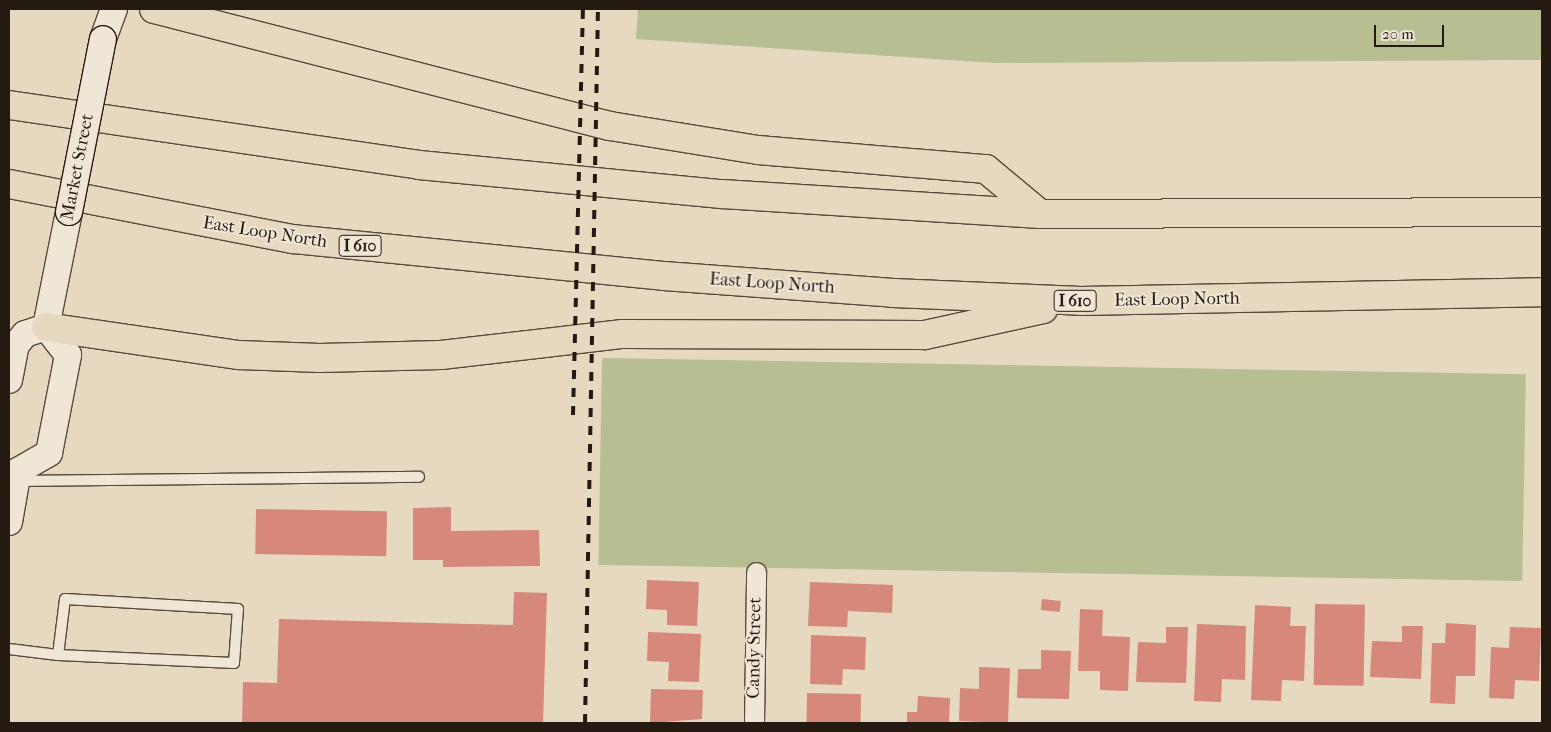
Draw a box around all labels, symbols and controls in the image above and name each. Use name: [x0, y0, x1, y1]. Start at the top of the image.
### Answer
scale bar: [1376, 15, 1446, 47]
text: 20 m: [1382, 25, 1414, 43]
street label: Market Street: [57, 112, 99, 222]
street label: East Loop North: [201, 213, 329, 253]
road number: I 610: [338, 232, 382, 260]
street label: East Loop North: [709, 269, 835, 299]
road number: I 610: [1052, 288, 1098, 314]
street label: East Loop North: [1114, 288, 1240, 312]
street label: Candy Street: [743, 597, 767, 699]

